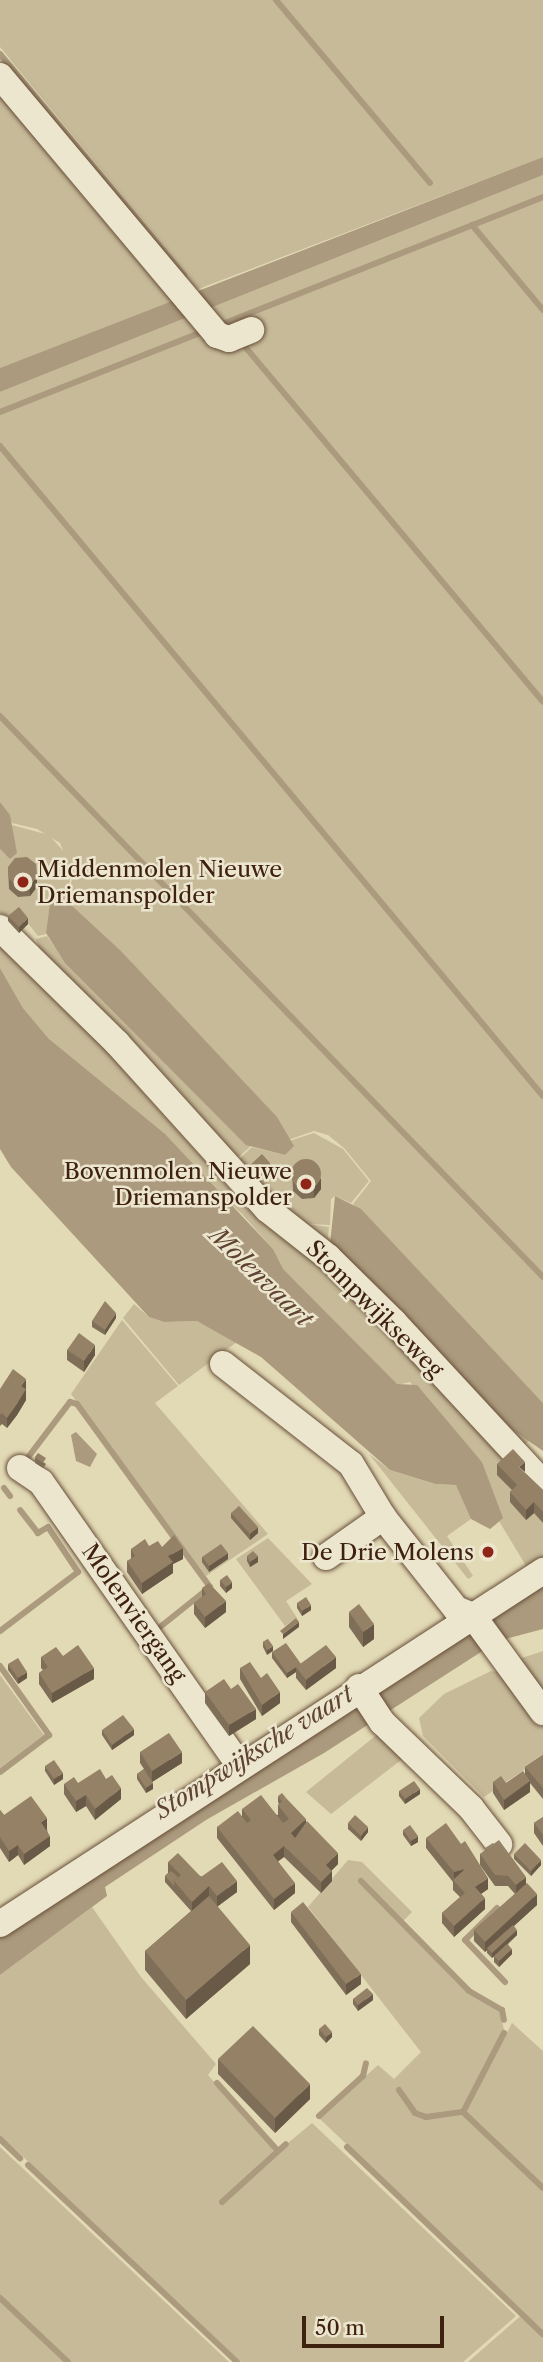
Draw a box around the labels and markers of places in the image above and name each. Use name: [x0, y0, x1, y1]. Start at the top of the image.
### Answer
place label: Middenmolen Nieuwe Driemanspolder: [37, 855, 282, 909]
marker: Middenmolen Nieuwe Driemanspolder: [15, 874, 31, 890]
place label: Bovenmolen Nieuwe Driemanspolder: [64, 1157, 292, 1211]
marker: Bovenmolen Nieuwe Driemanspolder: [298, 1176, 314, 1192]
place label: De Drie Molens: [301, 1538, 474, 1566]
marker: De Drie Molens: [480, 1544, 496, 1560]

